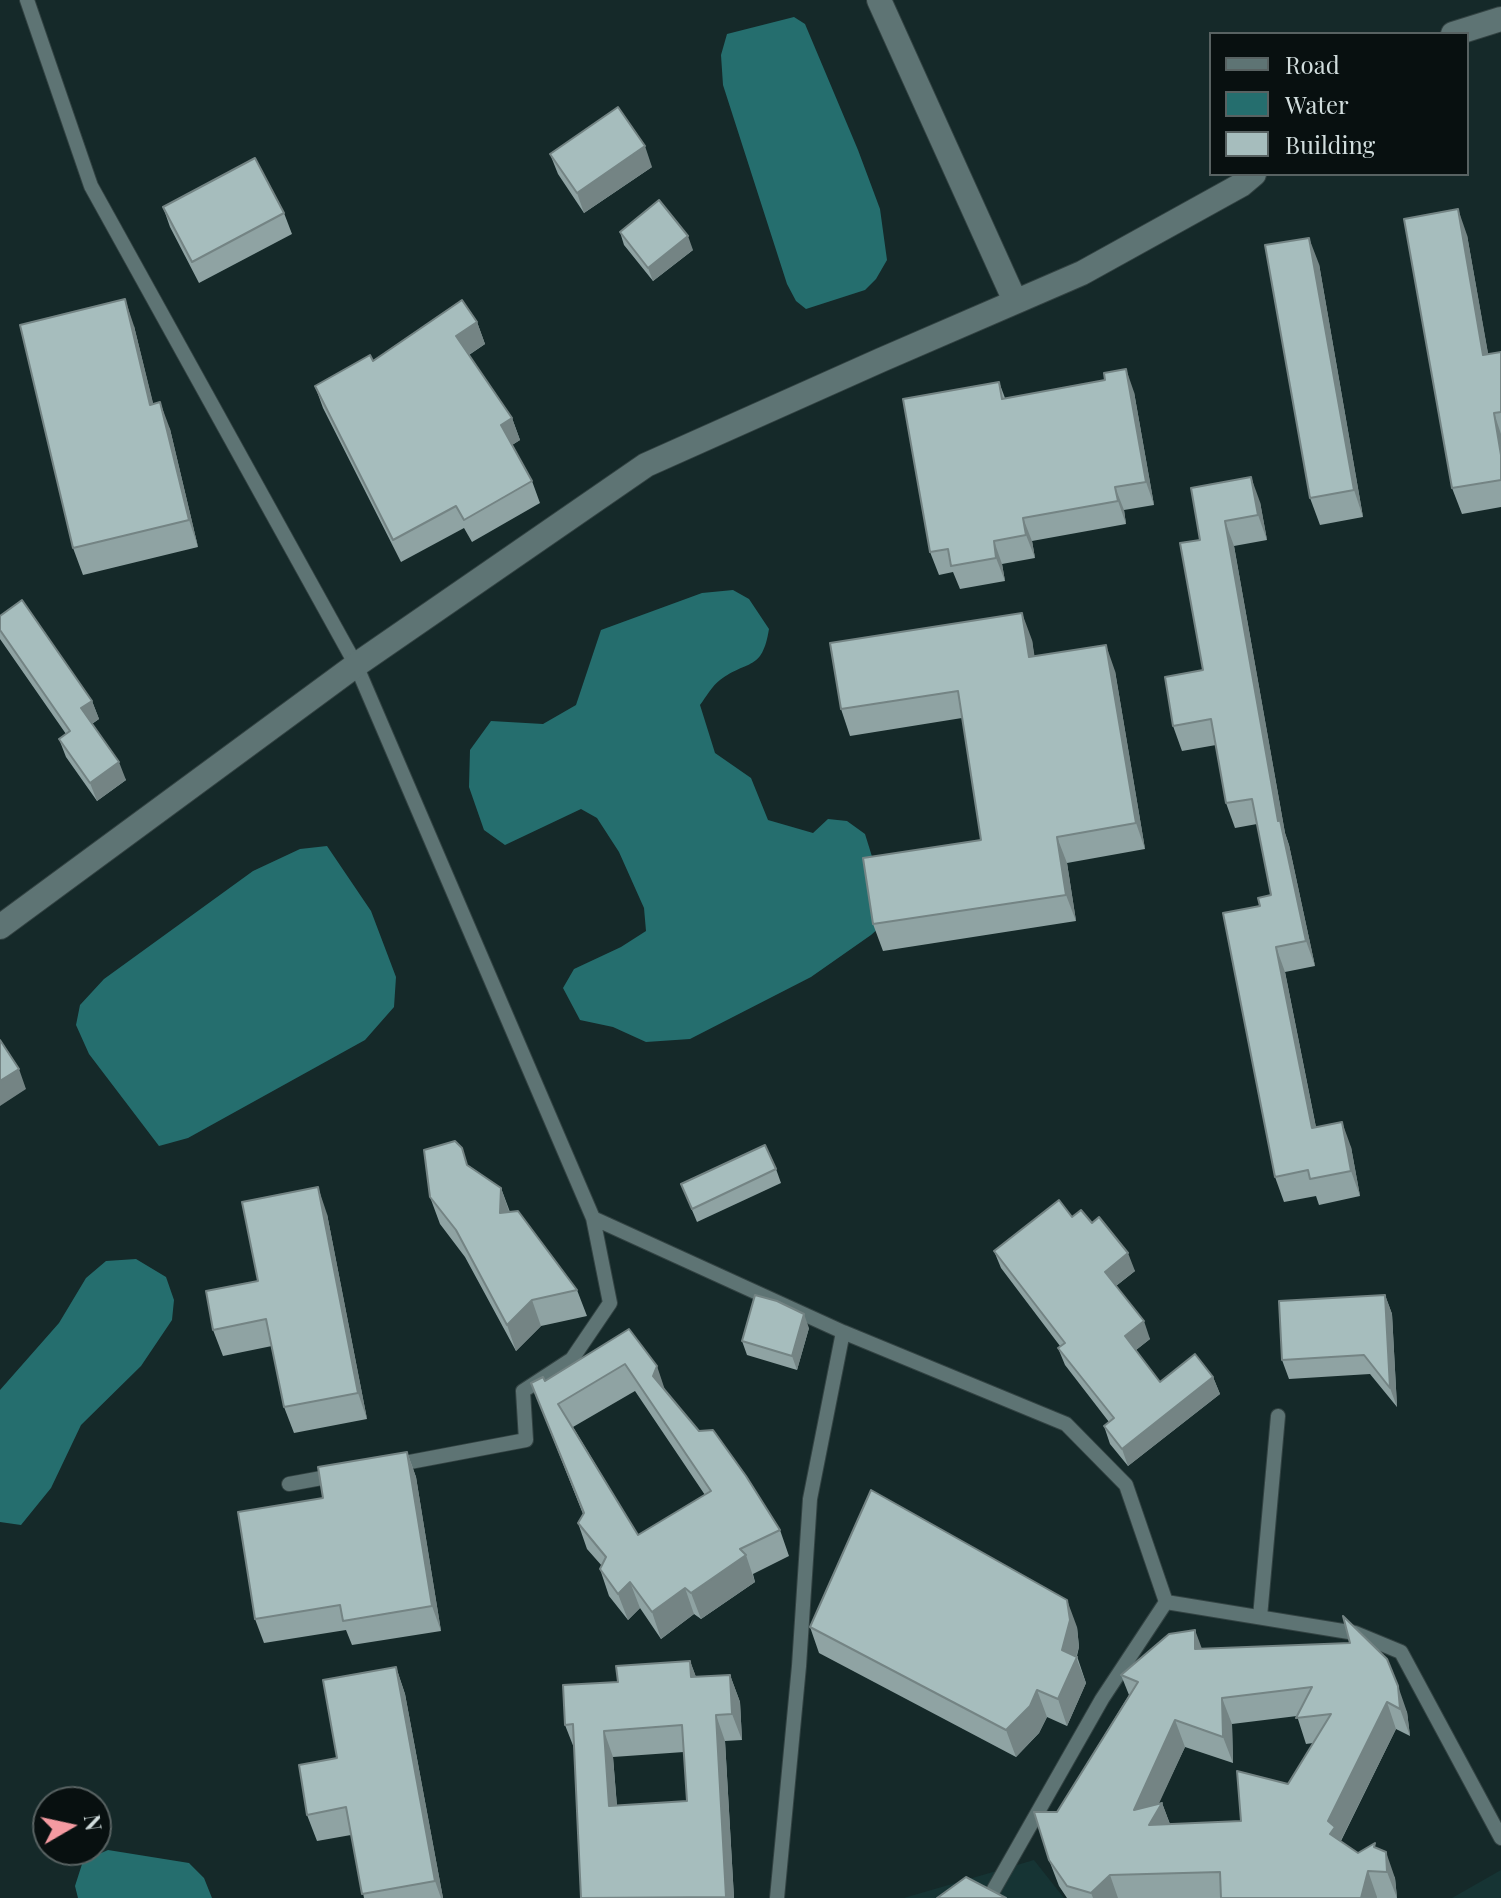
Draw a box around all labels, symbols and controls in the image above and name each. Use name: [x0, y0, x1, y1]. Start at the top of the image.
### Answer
legend: [1209, 32, 1469, 176]
text: Road: [1285, 48, 1340, 80]
text: Water: [1285, 88, 1349, 120]
text: Building: [1285, 128, 1375, 160]
north arrow: [32, 1786, 112, 1866]
text: N: [78, 1812, 110, 1833]

